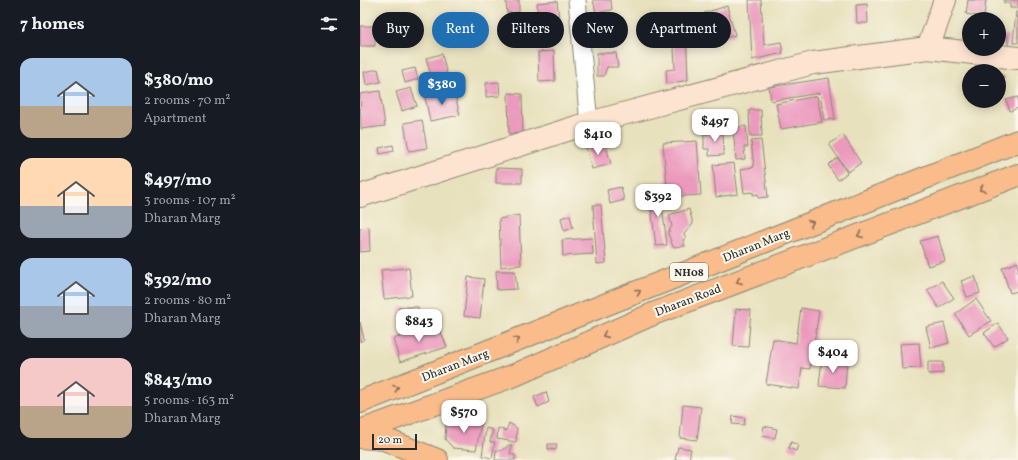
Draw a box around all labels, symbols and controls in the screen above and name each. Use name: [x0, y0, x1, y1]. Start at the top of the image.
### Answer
chip: Buy: [372, 12, 424, 48]
chip: Rent: [432, 12, 489, 48]
chip: Filters: [497, 12, 564, 48]
chip: New: [572, 12, 628, 48]
chip: Apartment: [636, 12, 731, 48]
map controls: [962, 12, 1006, 108]
button: +: [962, 12, 1006, 56]
text: 7 homes: [20, 13, 85, 36]
icon: filters: [318, 13, 340, 35]
button: −: [962, 64, 1006, 108]
text: $380/mo: [144, 69, 213, 92]
pin: $380: [418, 72, 466, 106]
icon: home: [52, 74, 100, 122]
text: $380: [428, 76, 456, 94]
text: 2 rooms · 70 m²: [144, 92, 230, 110]
pin: $497: [691, 109, 739, 143]
text: Apartment: [144, 110, 207, 128]
text: $497: [701, 113, 729, 131]
pin: $410: [574, 122, 622, 156]
text: $410: [584, 126, 612, 144]
text: $497/mo: [144, 169, 211, 192]
icon: home: [52, 174, 100, 222]
pin: $392: [634, 184, 682, 218]
one-way arrow: [978, 185, 985, 193]
text: $392: [644, 188, 672, 206]
text: 3 rooms · 107 m²: [144, 192, 235, 210]
text: Dharan Marg: [144, 210, 221, 228]
one-way arrow: [806, 220, 814, 228]
street label: Dharan Marg: [721, 225, 792, 267]
one-way arrow: [857, 231, 864, 239]
road number: NH08: [670, 263, 708, 281]
text: $392/mo: [144, 269, 212, 292]
icon: home: [52, 274, 100, 322]
one-way arrow: [735, 277, 742, 285]
street label: Dharan Road: [653, 281, 724, 321]
one-way arrow: [635, 289, 642, 297]
text: 2 rooms · 80 m²: [144, 292, 231, 310]
pin: $843: [395, 309, 443, 343]
text: Dharan Marg: [144, 310, 221, 328]
text: $843: [405, 313, 433, 331]
one-way arrow: [602, 330, 609, 338]
one-way arrow: [514, 337, 521, 345]
pin: $404: [809, 340, 857, 374]
text: $404: [818, 344, 848, 362]
street label: Dharan Marg: [419, 346, 491, 386]
text: $843/mo: [144, 369, 212, 392]
icon: home: [52, 374, 100, 422]
one-way arrow: [393, 384, 400, 392]
text: 5 rooms · 163 m²: [144, 392, 234, 410]
pin: $570: [440, 400, 488, 434]
text: $570: [450, 404, 478, 422]
text: Dharan Marg: [144, 410, 221, 428]
scale bar: [372, 432, 417, 451]
text: 20 m: [378, 433, 402, 448]

